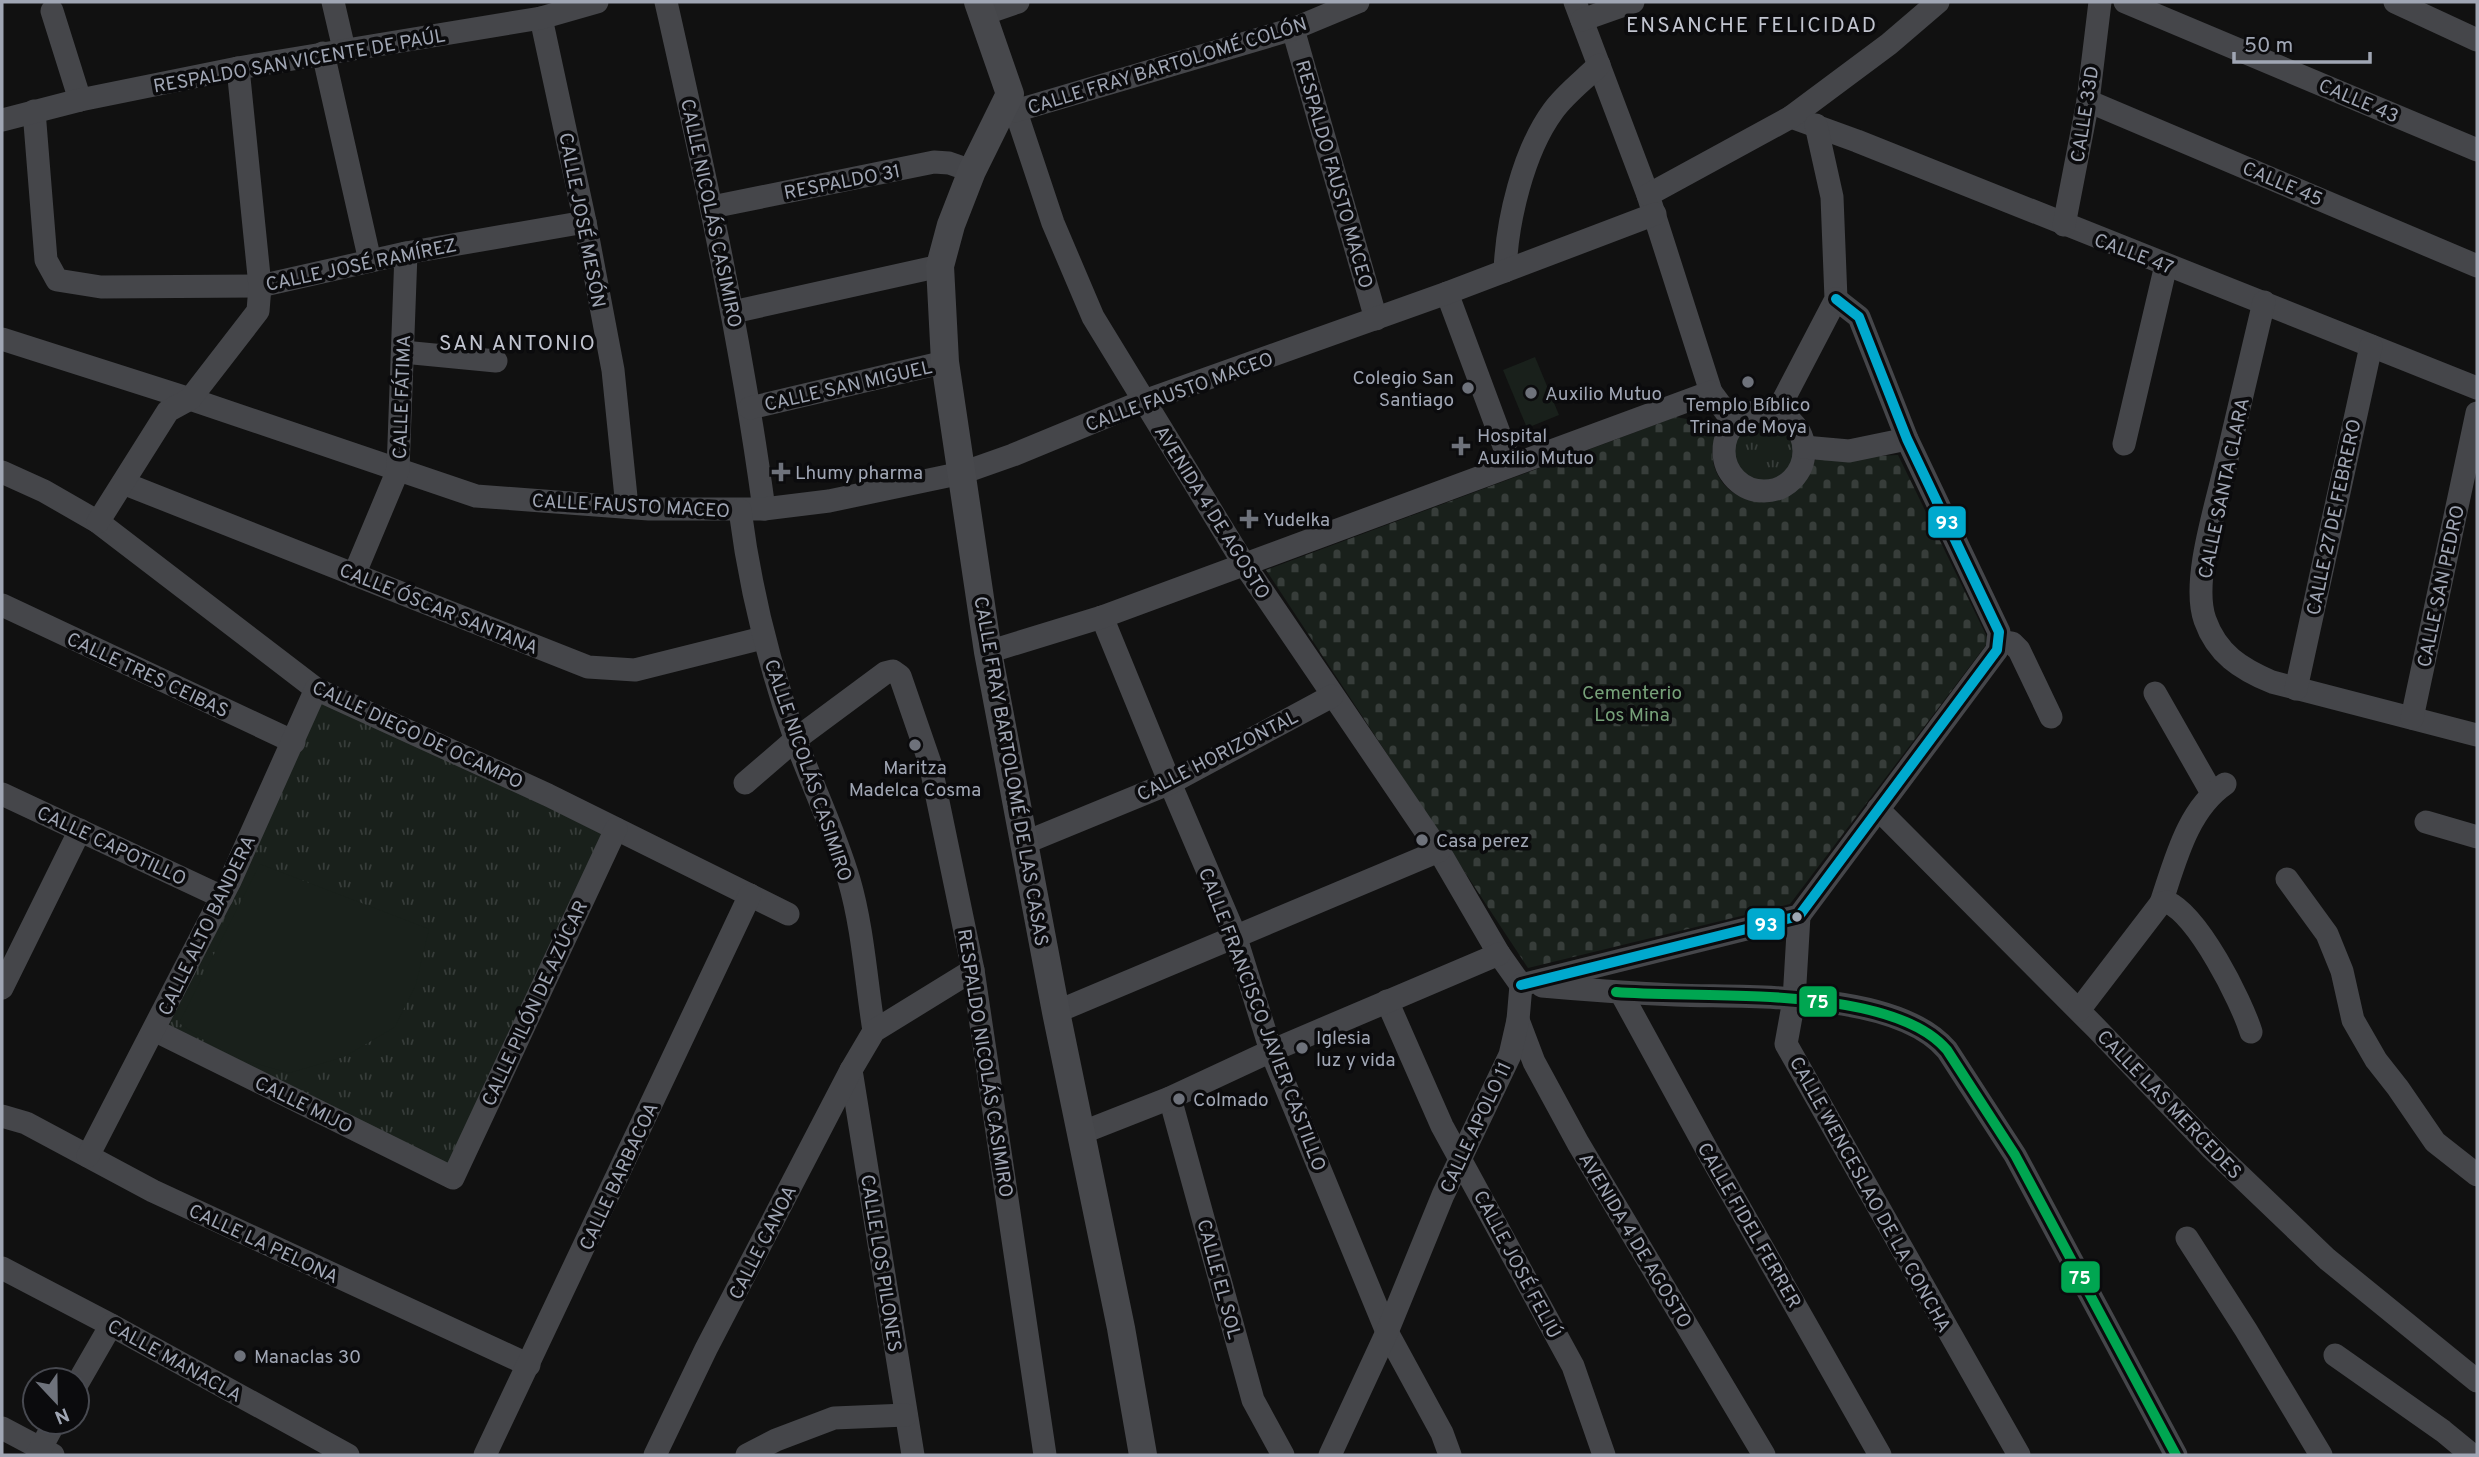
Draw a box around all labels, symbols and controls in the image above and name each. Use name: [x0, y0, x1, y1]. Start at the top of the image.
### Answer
street label: CALLE FRAY BARTOLOMÉ COLÓN: [1025, 12, 1310, 121]
district label: ENSANCHE FELICIDAD: [1626, 13, 1878, 40]
scale bar: [2234, 21, 2370, 65]
street label: RESPALDO SAN VICENTE DE PAÚL: [151, 23, 448, 99]
text: 50 m: [2244, 33, 2293, 60]
street label: RESPALDO FAUSTO MACEO: [1289, 58, 1377, 292]
street label: CALLE 33D: [2067, 64, 2105, 164]
street label: CALLE 43: [2315, 74, 2402, 129]
street label: CALLE NICOLÁS CASIMIRO: [674, 97, 747, 330]
street label: CALLE JOSÉ MESÓN: [552, 131, 611, 310]
street label: CALLE 45: [2238, 157, 2326, 213]
street label: RESPALDO 31: [782, 160, 903, 206]
street label: CALLE 47: [2090, 229, 2176, 281]
street label: CALLE JOSÉ RAMÍREZ: [264, 233, 459, 298]
district label: SAN ANTONIO: [439, 331, 597, 358]
street label: CALLE FÁTIMA: [388, 334, 417, 460]
street label: CALLE FAUSTO MACEO: [1082, 348, 1277, 438]
street label: CALLE SAN MIGUEL: [762, 356, 935, 418]
place label: Colegio San Santiago: [1353, 367, 1454, 413]
marker: Templo Bíblico Trina de Moya: [1740, 374, 1756, 390]
marker: Colegio San Santiago: [1460, 380, 1476, 396]
place label: Auxilio Mutuo: [1545, 383, 1662, 407]
marker: Auxilio Mutuo: [1523, 385, 1539, 401]
place label: Templo Bíblico Trina de Moya: [1686, 394, 1810, 440]
street label: CALLE SANTA CLARA: [2194, 396, 2256, 581]
street label: CALLE 27 DE FEBRERO: [2302, 417, 2367, 618]
street label: AVENIDA 4 DE AGOSTO: [1148, 422, 1275, 604]
place label: Hospital Auxilio Mutuo: [1477, 425, 1594, 471]
marker: Hospital Auxilio Mutuo: [1451, 436, 1471, 456]
place label: Lhumy pharma: [795, 462, 923, 486]
marker: Lhumy pharma: [773, 464, 789, 480]
street label: CALLE FAUSTO MACEO: [531, 490, 731, 524]
street label: CALLE SAN PEDRO: [2413, 503, 2471, 670]
line badge: 93: [1927, 505, 1967, 539]
place label: Yudelka: [1263, 509, 1330, 533]
marker: Yudelka: [1241, 511, 1257, 527]
text: 93: [1935, 512, 1959, 536]
street label: CALLE ÓSCAR SANTANA: [335, 558, 542, 661]
street label: CALLE FRAY BARTOLOMÉ DE LAS CASAS: [967, 594, 1054, 948]
street label: CALLE TRES CEIBAS: [62, 628, 232, 724]
street label: CALLE NICOLÁS CASIMIRO: [758, 656, 857, 885]
street label: CALLE DIEGO DE OCAMPO: [308, 676, 526, 795]
park label: Cementerio Los Mina: [1582, 682, 1682, 728]
street label: CALLE HORIZONTAL: [1133, 706, 1303, 808]
marker: Maritza Madelca Cosma: [907, 737, 923, 753]
place label: Maritza Madelca Cosma: [849, 757, 981, 803]
street label: CALLE CAPOTILLO: [33, 802, 190, 892]
place label: Casa perez: [1436, 830, 1529, 854]
street label: CALLE ALTO BANDERA: [154, 832, 262, 1020]
marker: Casa perez: [1414, 832, 1430, 848]
street label: CALLE FRANCISCO JAVIER CASTILLO: [1192, 865, 1330, 1175]
street label: CALLE PILÓN DE AZÚCAR: [477, 897, 594, 1111]
line badge: 93: [1746, 907, 1786, 941]
unlabelled marker: [1790, 910, 1804, 924]
text: 93: [1754, 914, 1778, 938]
street label: RESPALDO NICOLÁS CASIMIRO: [951, 927, 1018, 1199]
line badge: 75: [1798, 985, 1838, 1018]
text: 75: [1807, 991, 1829, 1015]
street label: CALLE LAS MERCEDES: [2091, 1026, 2246, 1185]
place label: Iglesia luz y vida: [1316, 1027, 1395, 1073]
marker: Iglesia luz y vida: [1294, 1040, 1310, 1056]
street label: CALLE WENCESLAO DE LA CONCHA: [1783, 1053, 1955, 1337]
street label: CALLE APOLO 11: [1436, 1058, 1518, 1197]
street label: CALLE MIJO: [250, 1072, 356, 1140]
place label: Colmado: [1193, 1089, 1269, 1113]
marker: Colmado: [1171, 1091, 1187, 1107]
street label: CALLE BARBACOA: [575, 1099, 665, 1255]
street label: CALLE FIDEL FERRER: [1691, 1139, 1806, 1313]
street label: AVENIDA 4 DE AGOSTO: [1572, 1149, 1696, 1333]
street label: CALLE LOS PILONES: [854, 1173, 906, 1354]
street label: CALLE CANOA: [725, 1182, 803, 1304]
street label: CALLE JOSÉ FELIÚ: [1467, 1186, 1566, 1343]
street label: CALLE LA PELONA: [184, 1200, 342, 1290]
street label: CALLE EL SOL: [1191, 1217, 1246, 1343]
line badge: 75: [2060, 1260, 2101, 1294]
text: 75: [2069, 1267, 2091, 1291]
street label: CALLE MANACLA: [103, 1315, 245, 1409]
place label: Manaclas 30: [254, 1346, 361, 1370]
marker: Manaclas 30: [232, 1348, 248, 1364]
north arrow: [21, 1366, 91, 1436]
text: N: [51, 1401, 72, 1429]

